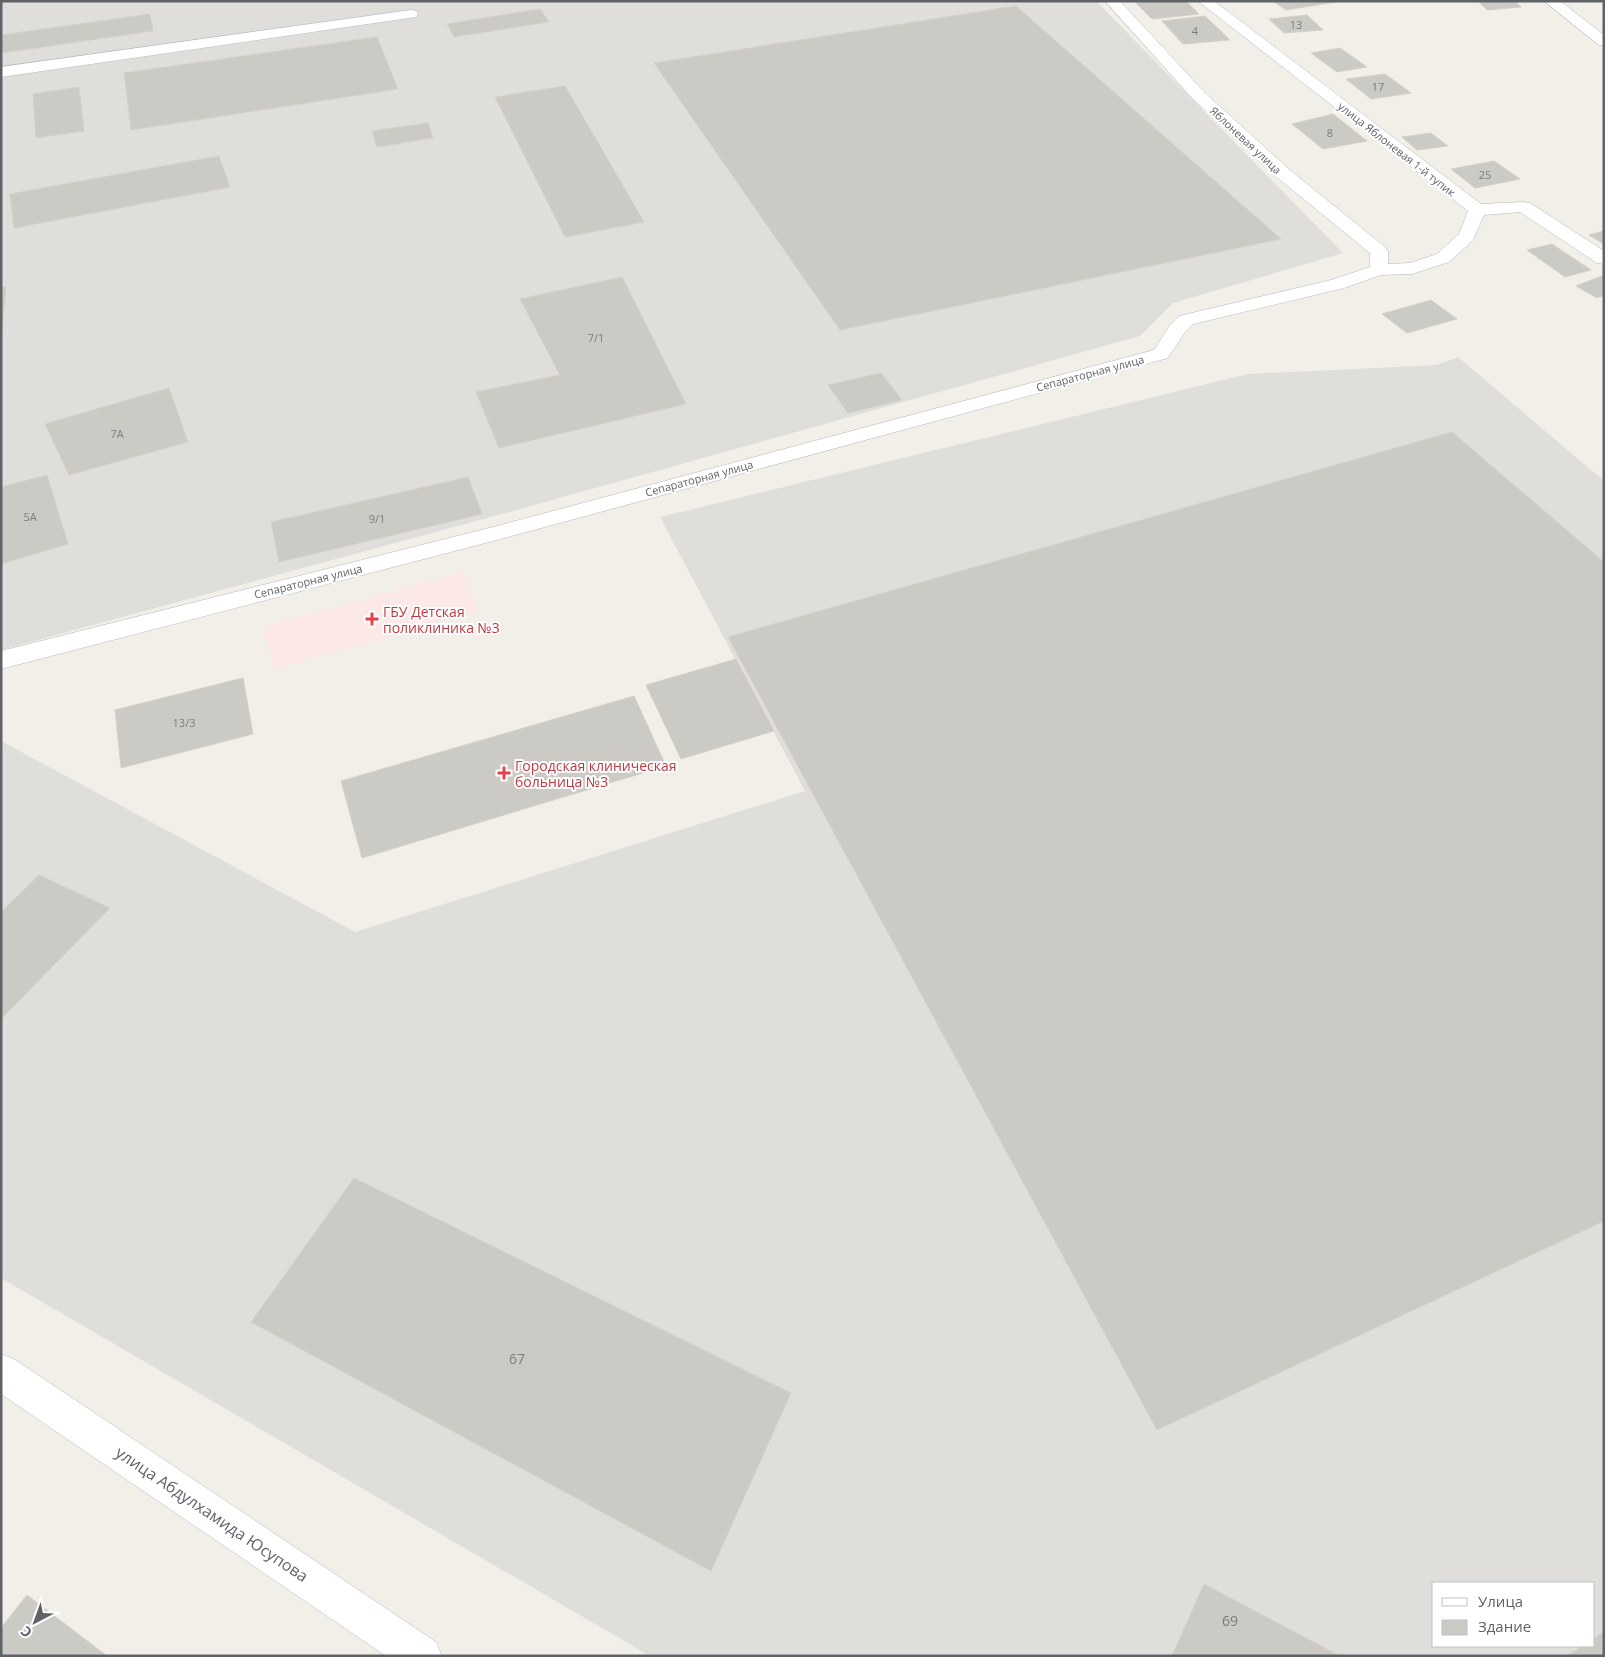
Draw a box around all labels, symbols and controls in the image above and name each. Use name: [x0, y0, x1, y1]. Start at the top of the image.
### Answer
house number: 13: [1290, 17, 1302, 32]
house number: 4: [1192, 23, 1199, 38]
house number: 17: [1372, 79, 1384, 94]
street label: улица Яблоневая 1-й тупик: [1335, 98, 1459, 200]
street label: Яблоневая улица: [1207, 103, 1285, 177]
house number: 8: [1327, 125, 1333, 140]
house number: 25: [1479, 167, 1491, 182]
house number: 7/1: [588, 330, 604, 345]
street label: Сепараторная улица: [1034, 351, 1146, 395]
house number: 7А: [110, 426, 124, 441]
street label: Сепараторная улица: [643, 456, 755, 500]
house number: 5А: [23, 509, 37, 524]
house number: 9/1: [369, 511, 385, 526]
street label: Сепараторная улица: [252, 560, 364, 602]
place label: ГБУ Детская поликлиника №3: [383, 602, 500, 637]
marker: ГБУ Детская поликлиника №3: [365, 612, 379, 626]
house number: 13/3: [173, 715, 195, 730]
place label: Городская клиническая больница №3: [515, 756, 677, 791]
marker: Городская клиническая больница №3: [497, 766, 511, 780]
house number: 67: [509, 1349, 525, 1368]
street label: улица Абдулхамида Юсупова: [111, 1441, 313, 1587]
legend: [1432, 1582, 1595, 1647]
text: Улица: [1478, 1591, 1523, 1611]
north arrow: [10, 1597, 60, 1647]
house number: 69: [1222, 1611, 1238, 1630]
text: Здание: [1478, 1616, 1531, 1636]
text: С: [16, 1622, 36, 1642]

